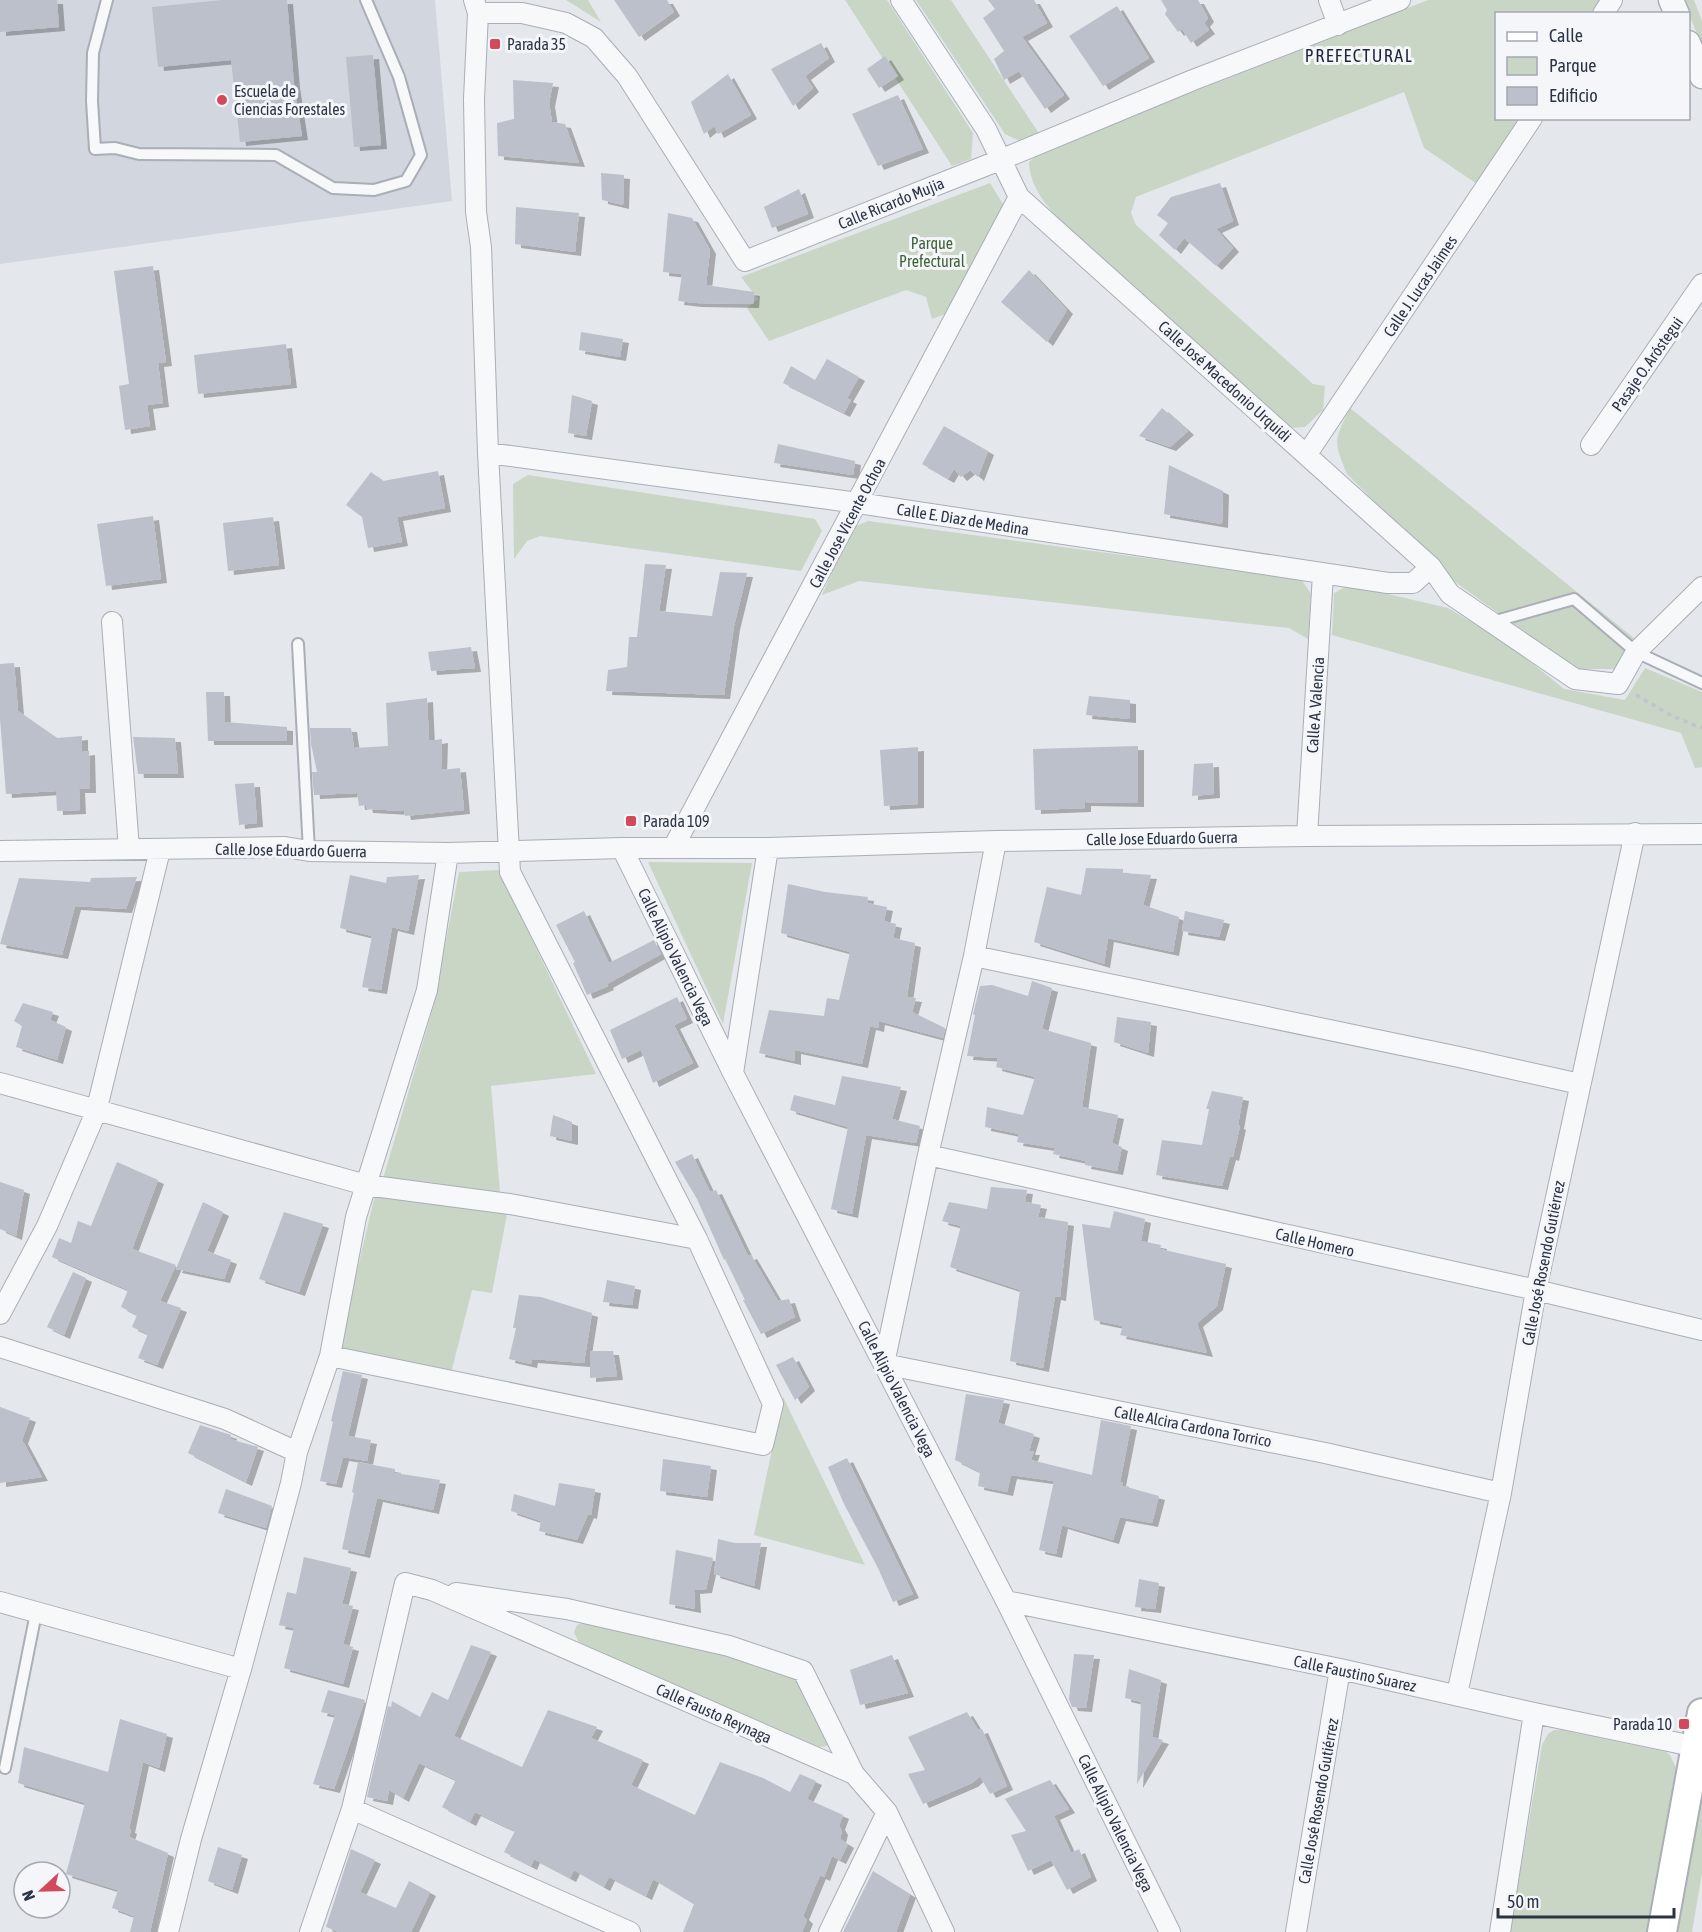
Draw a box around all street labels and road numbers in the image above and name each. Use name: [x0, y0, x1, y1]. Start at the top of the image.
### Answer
street label: Calle Ricardo Mujia: [835, 174, 947, 233]
street label: Calle J. Lucas Jaimes: [1380, 232, 1461, 340]
street label: Pasaje O. Aróstegui: [1608, 313, 1687, 415]
street label: Calle José Macedonio Urquidi: [1154, 317, 1295, 446]
street label: Calle Jose Vicente Ochoa: [805, 455, 889, 591]
street label: Calle E. Diaz de Medina: [896, 500, 1030, 538]
street label: Calle A. Valencia: [1303, 656, 1327, 754]
street label: Calle Jose Eduardo Guerra: [1086, 828, 1238, 848]
street label: Calle Jose Eduardo Guerra: [215, 840, 367, 860]
street label: Calle Alipio Valencia Vega: [634, 885, 717, 1029]
street label: Calle José Rosendo Gutiérrez: [1518, 1179, 1568, 1347]
street label: Calle Homero: [1274, 1224, 1356, 1260]
street label: Calle Alipio Valencia Vega: [854, 1318, 939, 1461]
street label: Calle Alcira Cardona Torrico: [1113, 1402, 1273, 1450]
street label: Calle Faustino Suarez: [1292, 1651, 1418, 1695]
street label: Calle Fausto Reynaga: [653, 1679, 774, 1747]
street label: Calle José Rosendo Gutiérrez: [1295, 1717, 1341, 1885]
street label: Calle Alipio Valencia Vega: [1074, 1751, 1157, 1895]

